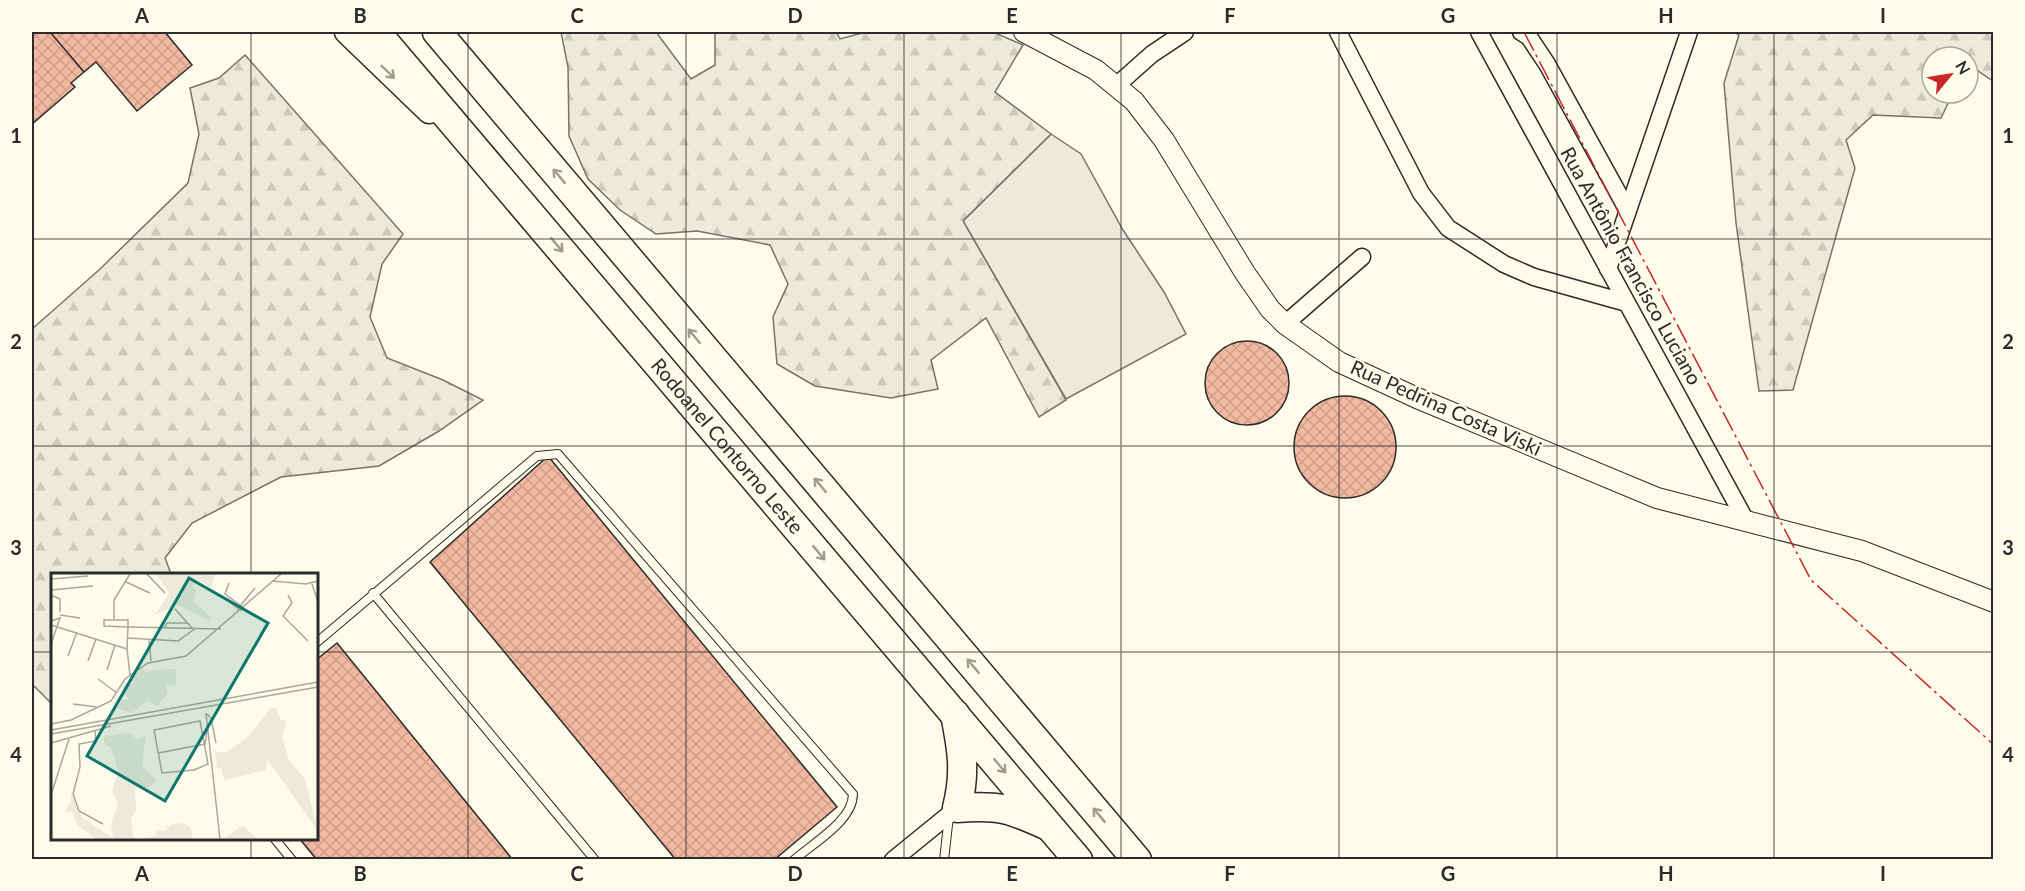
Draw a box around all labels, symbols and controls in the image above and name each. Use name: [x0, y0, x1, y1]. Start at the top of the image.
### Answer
text: A: [134, 3, 149, 27]
text: B: [353, 3, 367, 27]
text: C: [570, 3, 584, 27]
text: D: [787, 3, 803, 27]
text: E: [1006, 3, 1018, 27]
text: F: [1224, 3, 1236, 27]
text: G: [1441, 3, 1455, 27]
text: H: [1658, 3, 1674, 27]
text: I: [1880, 3, 1886, 27]
north arrow: [1920, 45, 1980, 105]
text: N: [1952, 57, 1975, 77]
one-way arrow: [380, 65, 395, 79]
text: 1: [10, 123, 22, 147]
text: 1: [2002, 123, 2014, 147]
street label: Rua Antônio Francisco Luciano: [1556, 142, 1707, 389]
one-way arrow: [552, 169, 566, 184]
one-way arrow: [550, 237, 563, 253]
text: 2: [10, 329, 22, 353]
one-way arrow: [687, 329, 701, 344]
text: 2: [2002, 329, 2014, 353]
street label: Rodoanel Contorno Leste: [647, 353, 809, 538]
street label: Rua Pedrina Costa Viski: [1347, 354, 1546, 460]
one-way arrow: [813, 478, 827, 493]
text: 3: [10, 535, 22, 559]
text: 3: [2002, 535, 2014, 559]
one-way arrow: [812, 545, 826, 560]
inset map: [51, 573, 318, 840]
one-way arrow: [966, 659, 980, 674]
text: 4: [10, 742, 22, 766]
text: 4: [2002, 742, 2014, 766]
one-way arrow: [993, 758, 1006, 774]
one-way arrow: [1092, 808, 1106, 823]
text: A: [134, 861, 149, 885]
text: B: [353, 861, 367, 885]
text: C: [570, 861, 584, 885]
text: D: [787, 861, 803, 885]
text: E: [1006, 861, 1018, 885]
text: F: [1224, 861, 1236, 885]
text: G: [1441, 861, 1455, 885]
text: H: [1658, 861, 1674, 885]
text: I: [1880, 861, 1886, 885]

